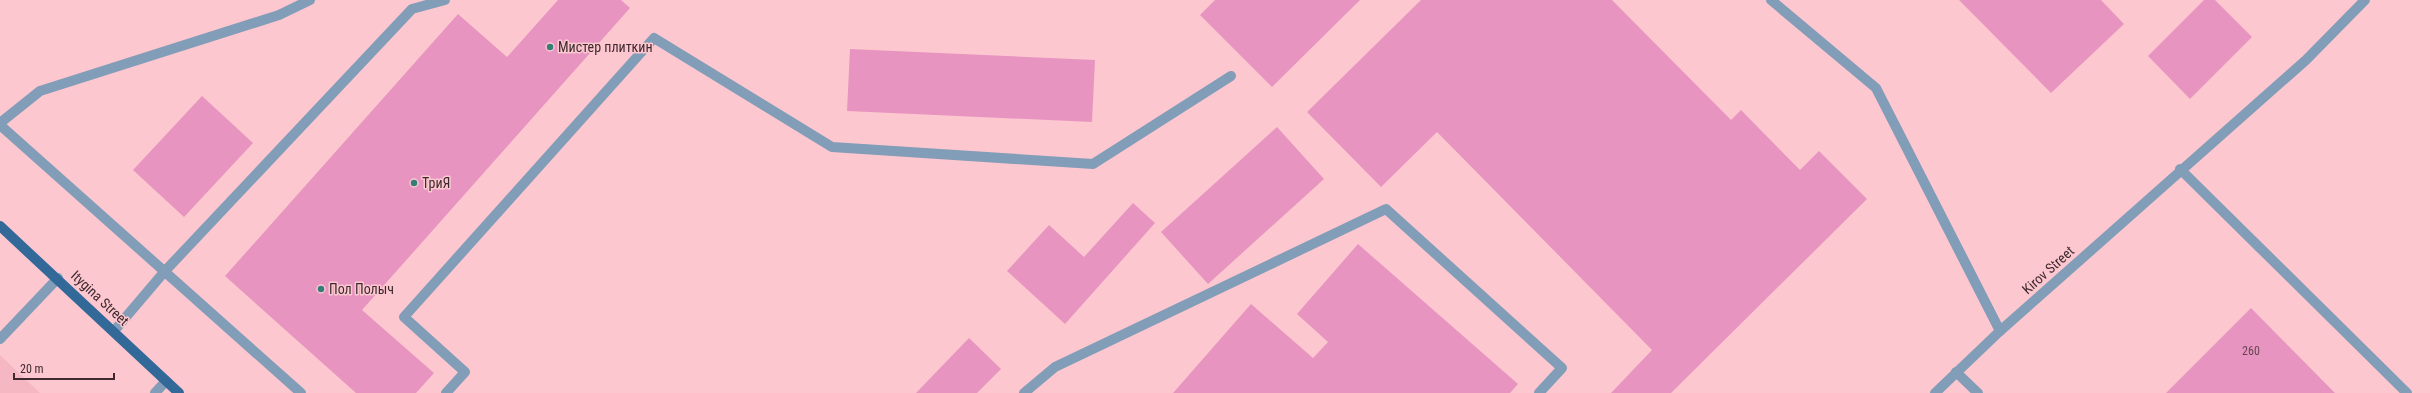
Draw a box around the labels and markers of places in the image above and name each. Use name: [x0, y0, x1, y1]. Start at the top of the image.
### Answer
place label: Мистер плиткин: [558, 39, 653, 55]
marker: Мистер плиткин: [545, 42, 555, 52]
place label: ТриЯ: [422, 175, 450, 191]
marker: ТриЯ: [409, 178, 419, 188]
place label: Пол Полыч: [329, 281, 394, 297]
marker: Пол Полыч: [316, 284, 326, 294]

